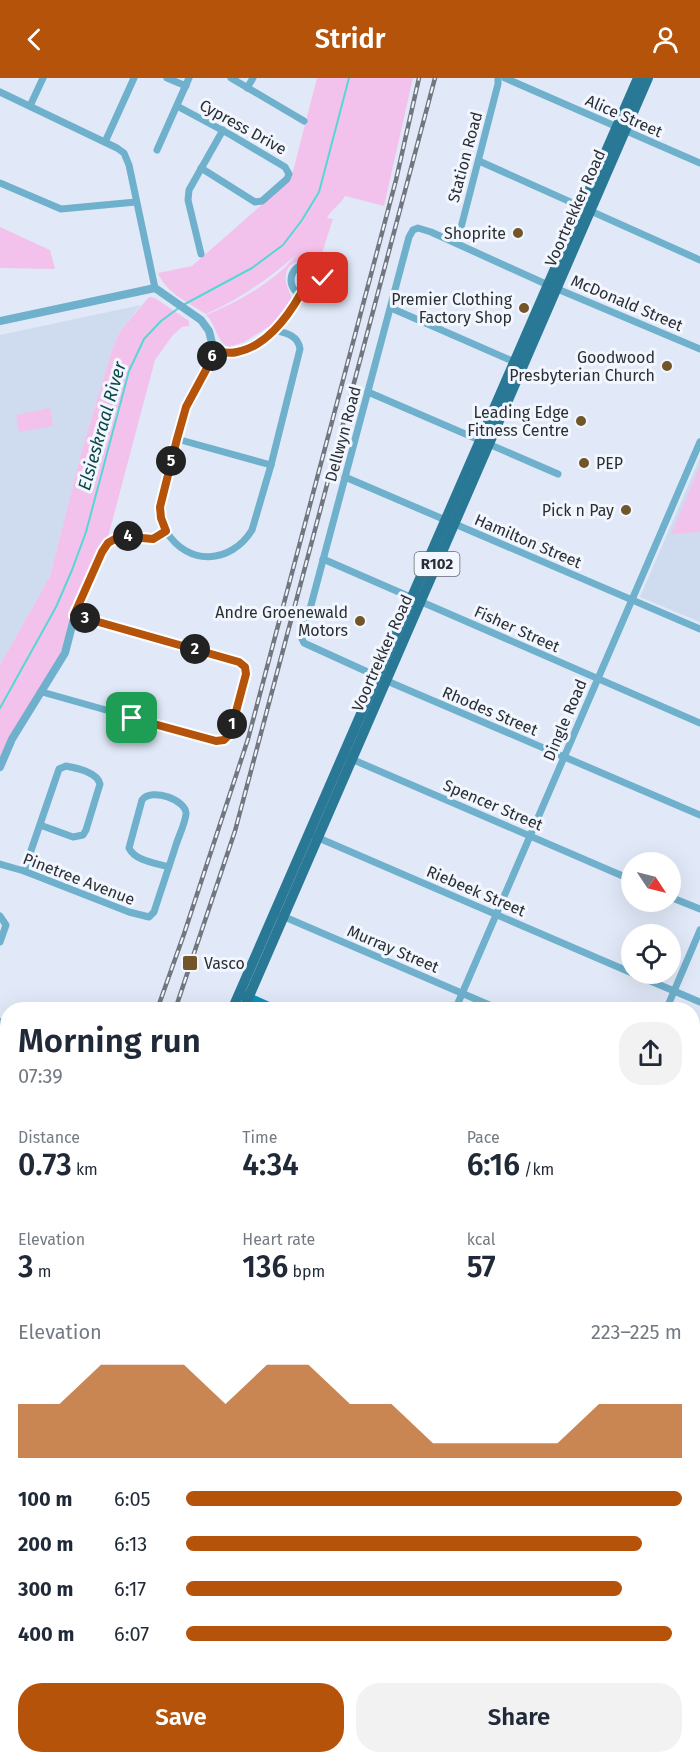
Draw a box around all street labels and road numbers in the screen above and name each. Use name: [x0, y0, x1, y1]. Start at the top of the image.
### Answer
street label: Alice Street: [583, 91, 666, 141]
street label: Cypress Drive: [196, 95, 290, 159]
street label: Station Road: [444, 110, 486, 204]
street label: Voortrekker Road: [541, 147, 609, 269]
street label: McDonald Street: [568, 271, 686, 335]
street label: Dellwyn Road: [321, 384, 365, 484]
street label: Hamilton Street: [472, 510, 585, 572]
road number: R102: [414, 552, 460, 576]
street label: Voortrekker Road: [348, 592, 416, 714]
street label: Fisher Street: [471, 602, 563, 656]
street label: Dingle Road: [539, 676, 591, 764]
street label: Rhodes Street: [439, 682, 541, 740]
street label: Spencer Street: [440, 776, 546, 835]
street label: Pinetree Avenue: [20, 849, 138, 909]
street label: Riebeek Street: [424, 862, 529, 920]
street label: Murray Street: [344, 921, 442, 977]

